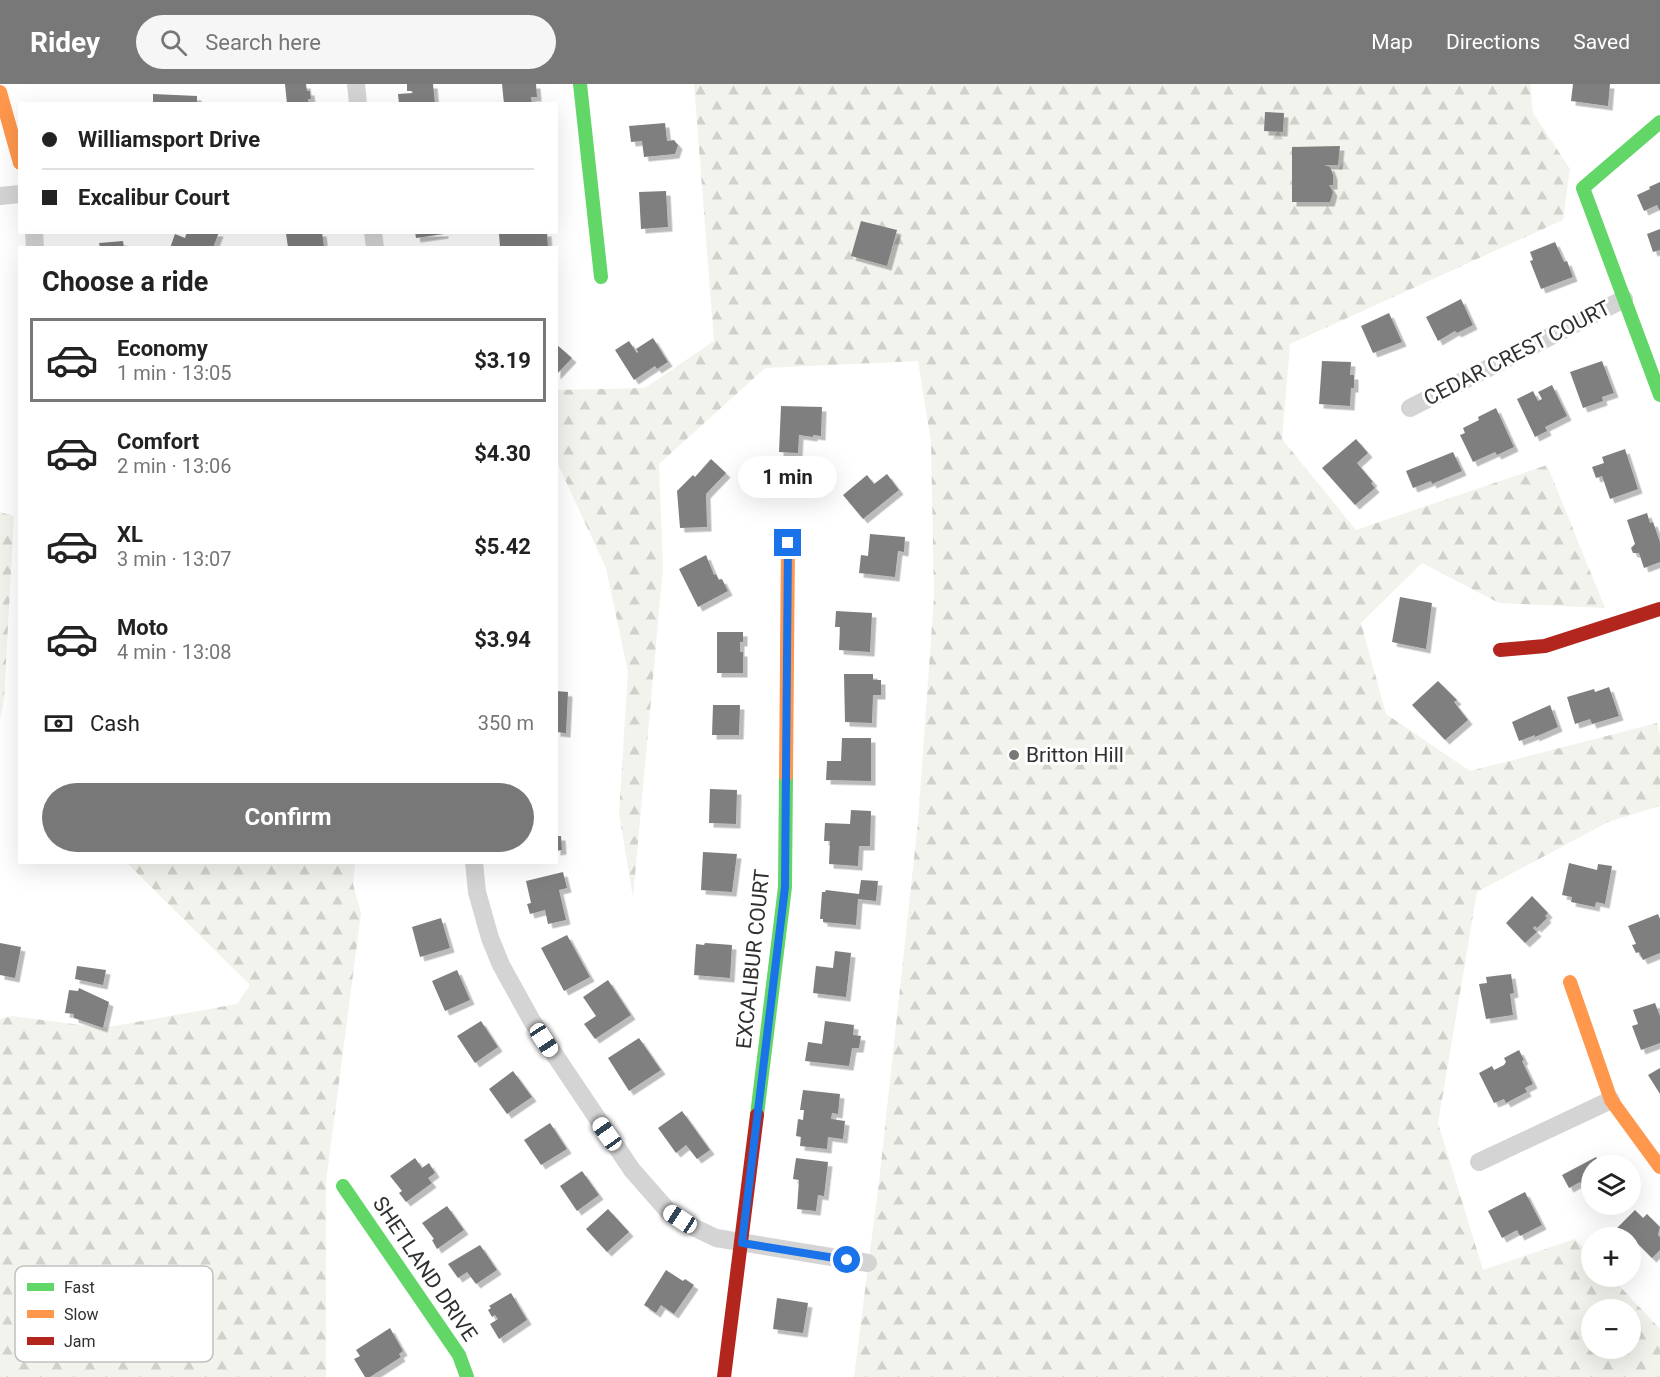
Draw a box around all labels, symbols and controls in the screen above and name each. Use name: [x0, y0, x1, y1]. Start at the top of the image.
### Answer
search box: [136, 15, 556, 69]
text: Ridey: [30, 26, 100, 59]
icon: search: [157, 26, 190, 59]
text: Search here: [205, 30, 321, 55]
text: Map: [1371, 30, 1413, 54]
text: Directions: [1446, 30, 1540, 54]
text: Saved: [1573, 30, 1630, 54]
text: Williamsport Drive: [78, 127, 260, 152]
text: Excalibur Court: [78, 185, 230, 210]
text: Choose a ride: [42, 266, 208, 298]
street label: CEDAR CREST COURT: [1420, 295, 1615, 410]
icon: car: [45, 333, 99, 387]
text: Economy: [117, 336, 208, 361]
text: $3.19: [474, 348, 531, 373]
text: 1 min · 13:05: [117, 361, 232, 385]
icon: car: [45, 426, 99, 480]
text: Comfort: [117, 429, 199, 454]
text: $4.30: [474, 441, 531, 466]
text: 2 min · 13:06: [117, 454, 232, 478]
callout: 1 min: [738, 456, 838, 498]
text: 1 min: [762, 465, 813, 489]
icon: car: [45, 519, 99, 573]
text: XL: [117, 522, 143, 547]
route end: [774, 529, 801, 556]
text: $5.42: [474, 534, 531, 559]
text: 3 min · 13:07: [117, 547, 232, 571]
icon: car: [45, 612, 99, 666]
text: Moto: [117, 615, 168, 640]
text: $3.94: [474, 627, 531, 652]
text: 4 min · 13:08: [117, 640, 232, 664]
icon: cash: [42, 707, 75, 740]
text: Cash: [90, 711, 140, 736]
text: 350 m: [478, 711, 534, 735]
place label: Britton Hill: [1026, 743, 1124, 767]
marker: Britton Hill: [1007, 748, 1021, 762]
button: Confirm: [42, 783, 534, 852]
street label: EXCALIBUR COURT: [732, 868, 774, 1050]
car: [527, 1020, 561, 1060]
car: [589, 1114, 625, 1154]
map controls: [1581, 1155, 1641, 1359]
button: layers: [1581, 1155, 1641, 1215]
street label: SHETLAND DRIVE: [368, 1192, 482, 1346]
car: [660, 1202, 700, 1236]
button: +: [1581, 1227, 1641, 1287]
route start: [833, 1246, 860, 1273]
legend: [15, 1266, 213, 1362]
text: Fast: [64, 1278, 95, 1297]
button: −: [1581, 1299, 1641, 1359]
text: Slow: [64, 1305, 99, 1324]
text: Jam: [64, 1332, 96, 1351]

